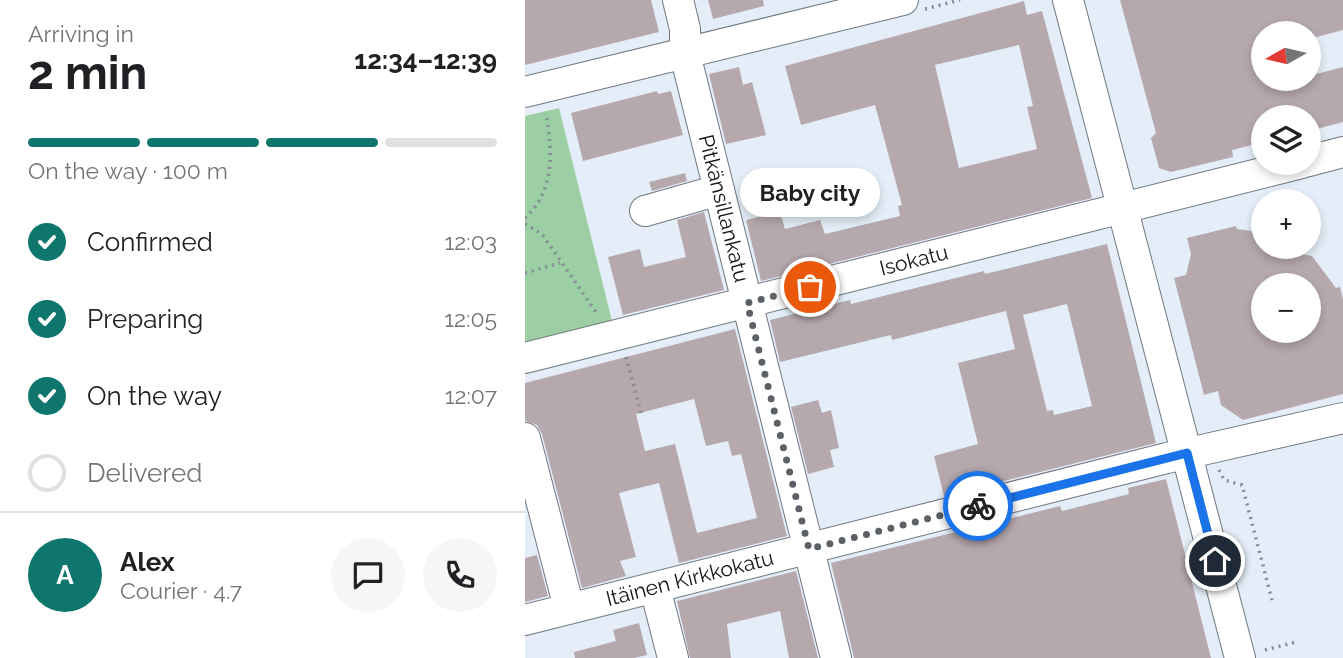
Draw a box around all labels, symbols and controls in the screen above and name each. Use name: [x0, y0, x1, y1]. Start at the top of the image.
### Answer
text: Arriving in: [28, 20, 134, 47]
north arrow: [1251, 21, 1321, 91]
map controls: [1251, 21, 1321, 343]
text: 12:34–12:39: [354, 45, 497, 75]
text: 2 min: [28, 46, 147, 100]
button: layers: [1251, 105, 1321, 175]
street label: Pitkänsillankatu: [694, 132, 755, 285]
text: On the way · 100 m: [28, 157, 228, 184]
callout: Baby city: [740, 168, 880, 217]
text: Baby city: [760, 179, 860, 206]
button: +: [1251, 189, 1321, 259]
icon: check: [28, 223, 66, 261]
text: Confirmed: [87, 227, 213, 257]
text: 12:03: [444, 228, 497, 255]
street label: Isokatu: [877, 239, 951, 281]
pin: [780, 257, 840, 317]
icon: bag: [791, 268, 829, 306]
button: −: [1251, 273, 1321, 343]
icon: check: [28, 300, 66, 338]
text: Preparing: [87, 304, 203, 334]
text: 12:05: [444, 305, 497, 332]
icon: check: [28, 377, 66, 415]
text: On the way: [87, 381, 222, 411]
text: 12:07: [445, 382, 497, 409]
text: Delivered: [87, 458, 202, 488]
courier: [943, 471, 1013, 541]
icon: bike: [959, 487, 997, 525]
pin: [1185, 531, 1245, 591]
button: chat: [331, 538, 405, 612]
button: phone: [423, 538, 497, 612]
icon: home: [1196, 542, 1234, 580]
street label: Itäinen Kirkkokatu: [603, 545, 776, 611]
text: Alex: [120, 547, 175, 577]
text: A: [56, 560, 74, 590]
text: Courier · 4.7: [120, 577, 242, 604]

